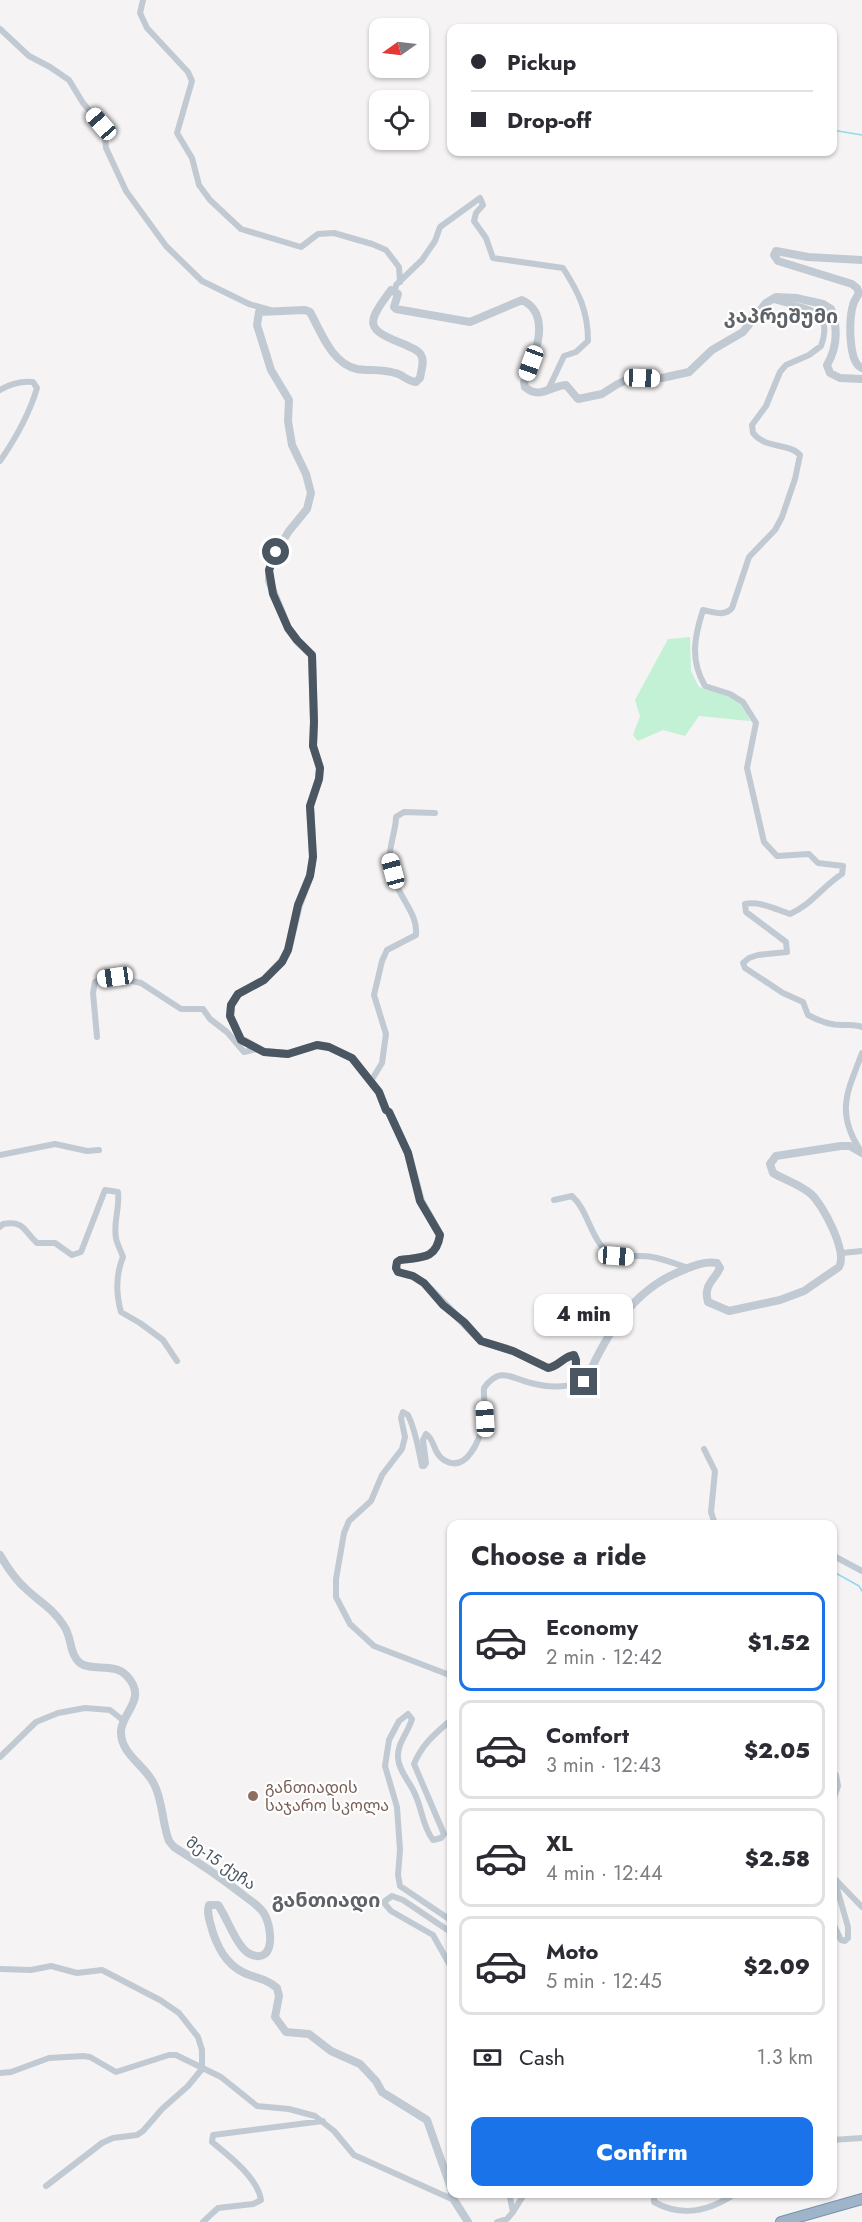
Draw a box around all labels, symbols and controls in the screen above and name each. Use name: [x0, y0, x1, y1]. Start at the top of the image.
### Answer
north arrow: [369, 18, 429, 78]
map controls: [369, 18, 429, 150]
text: Pickup: [507, 46, 576, 78]
button: locate: [369, 90, 429, 150]
text: Drop-off: [507, 104, 591, 136]
car: [82, 105, 120, 143]
district label: კაპრეშუმი: [724, 302, 838, 331]
car: [516, 343, 546, 383]
car: [624, 368, 660, 388]
route start: [262, 538, 289, 565]
car: [380, 851, 406, 891]
car: [96, 966, 134, 988]
car: [597, 1246, 635, 1266]
callout: 4 min: [534, 1295, 634, 1337]
text: 4 min: [556, 1300, 611, 1329]
route end: [570, 1368, 597, 1395]
car: [475, 1401, 495, 1437]
text: Choose a ride: [471, 1536, 646, 1575]
text: Economy: [546, 1611, 638, 1643]
icon: car: [474, 1615, 528, 1669]
text: $1.52: [747, 1626, 810, 1658]
text: 2 min · 12:42: [546, 1643, 662, 1672]
text: Comfort: [546, 1719, 629, 1751]
icon: car: [474, 1723, 528, 1777]
text: $2.05: [744, 1734, 810, 1766]
text: 3 min · 12:43: [546, 1751, 661, 1780]
place label: განთიადის საჯარო სკოლა: [265, 1776, 389, 1817]
marker: განთიადის საჯარო სკოლა: [246, 1789, 260, 1803]
text: XL: [546, 1827, 573, 1859]
street label: მე-15 ქუჩა: [181, 1830, 261, 1896]
icon: car: [474, 1831, 528, 1885]
text: $2.58: [745, 1842, 810, 1874]
text: 4 min · 12:44: [546, 1859, 663, 1888]
district label: განთიადი: [272, 1886, 380, 1915]
text: Moto: [546, 1935, 599, 1967]
icon: car: [474, 1939, 528, 1993]
text: $2.09: [743, 1950, 810, 1982]
text: 5 min · 12:45: [546, 1967, 662, 1996]
icon: cash: [471, 2041, 504, 2074]
text: Cash: [519, 2041, 565, 2073]
text: 1.3 km: [757, 2043, 813, 2072]
button: Confirm: [471, 2117, 813, 2186]

